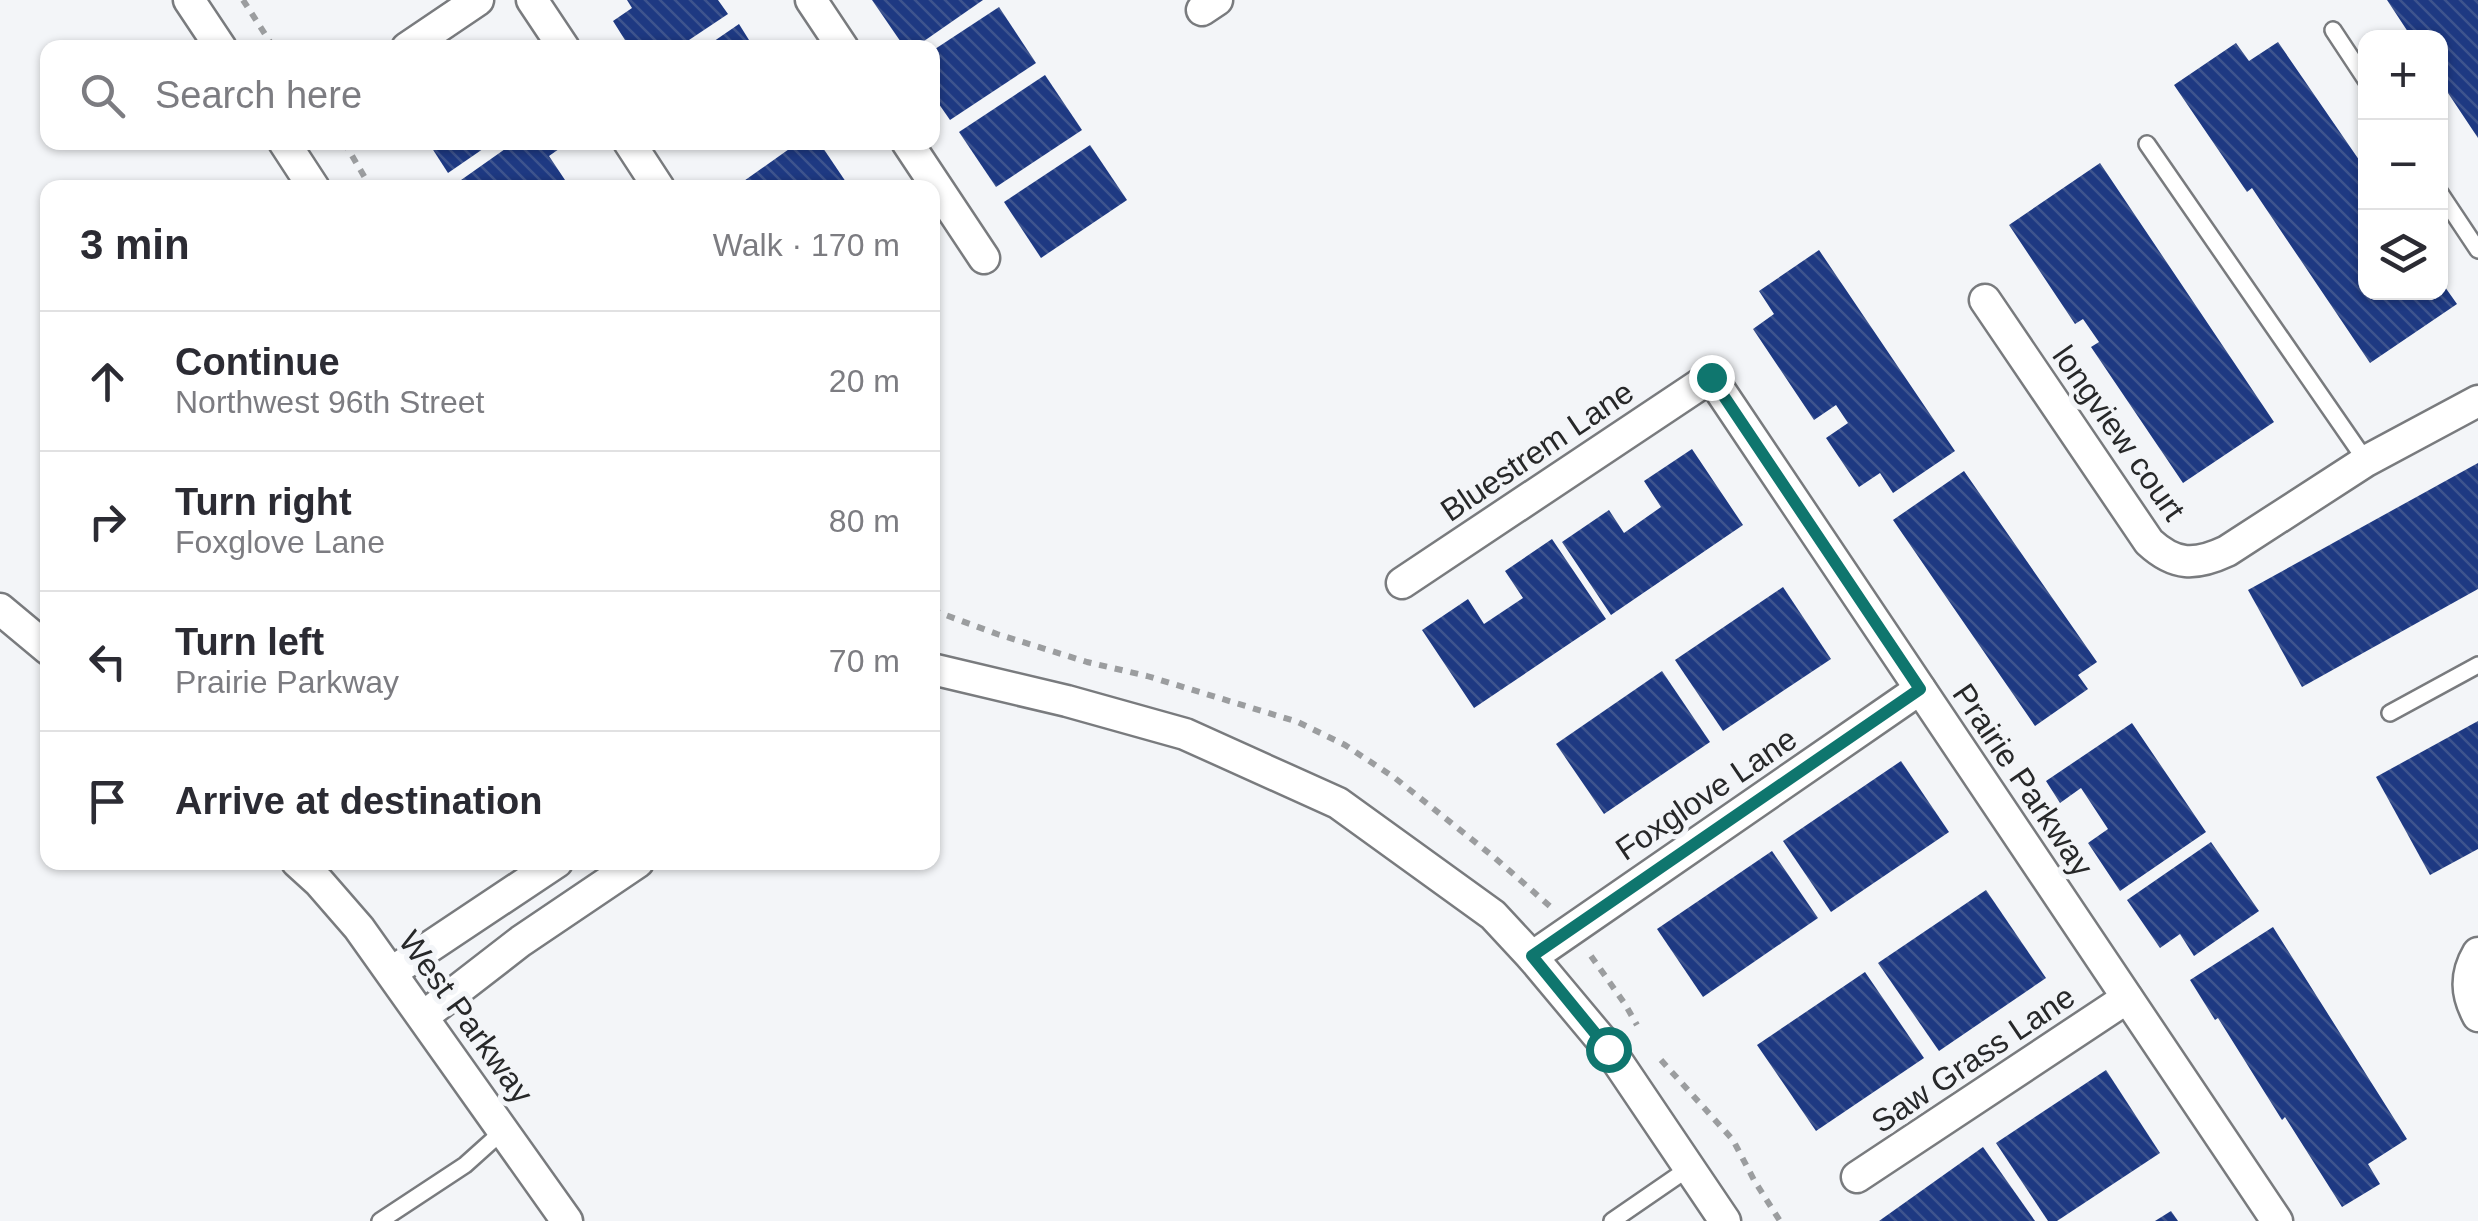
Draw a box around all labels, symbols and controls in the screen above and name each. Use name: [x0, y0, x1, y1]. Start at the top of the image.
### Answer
map controls: [2358, 30, 2448, 300]
button: +: [2358, 30, 2448, 120]
search box: [40, 40, 940, 150]
icon: search: [75, 68, 130, 123]
text: Search here: [155, 74, 362, 116]
button: −: [2358, 120, 2448, 210]
button: layers: [2358, 210, 2448, 300]
text: 3 min: [80, 221, 190, 268]
text: Walk · 170 m: [713, 227, 900, 263]
street label: longview court: [2046, 339, 2192, 527]
text: Continue: [175, 341, 340, 383]
icon: ahead: [80, 354, 135, 409]
route end: [1689, 355, 1735, 401]
text: 20 m: [829, 363, 900, 399]
street label: Bluestrem Lane: [1434, 373, 1640, 529]
text: Northwest 96th Street: [175, 384, 484, 420]
text: Turn right: [175, 481, 352, 523]
icon: right: [80, 494, 135, 549]
text: 80 m: [829, 503, 900, 539]
text: Foxglove Lane: [175, 524, 385, 560]
text: Turn left: [175, 621, 324, 663]
icon: left: [80, 634, 135, 689]
text: 70 m: [829, 643, 900, 679]
text: Prairie Parkway: [175, 664, 399, 700]
street label: Prairie Parkway: [1945, 677, 2101, 883]
street label: Foxglove Lane: [1609, 720, 1803, 868]
icon: arrive: [80, 774, 135, 829]
text: Arrive at destination: [175, 780, 542, 822]
street label: West Parkway: [392, 924, 540, 1110]
street label: Saw Grass Lane: [1865, 978, 2081, 1140]
route start: [1586, 1027, 1632, 1073]

